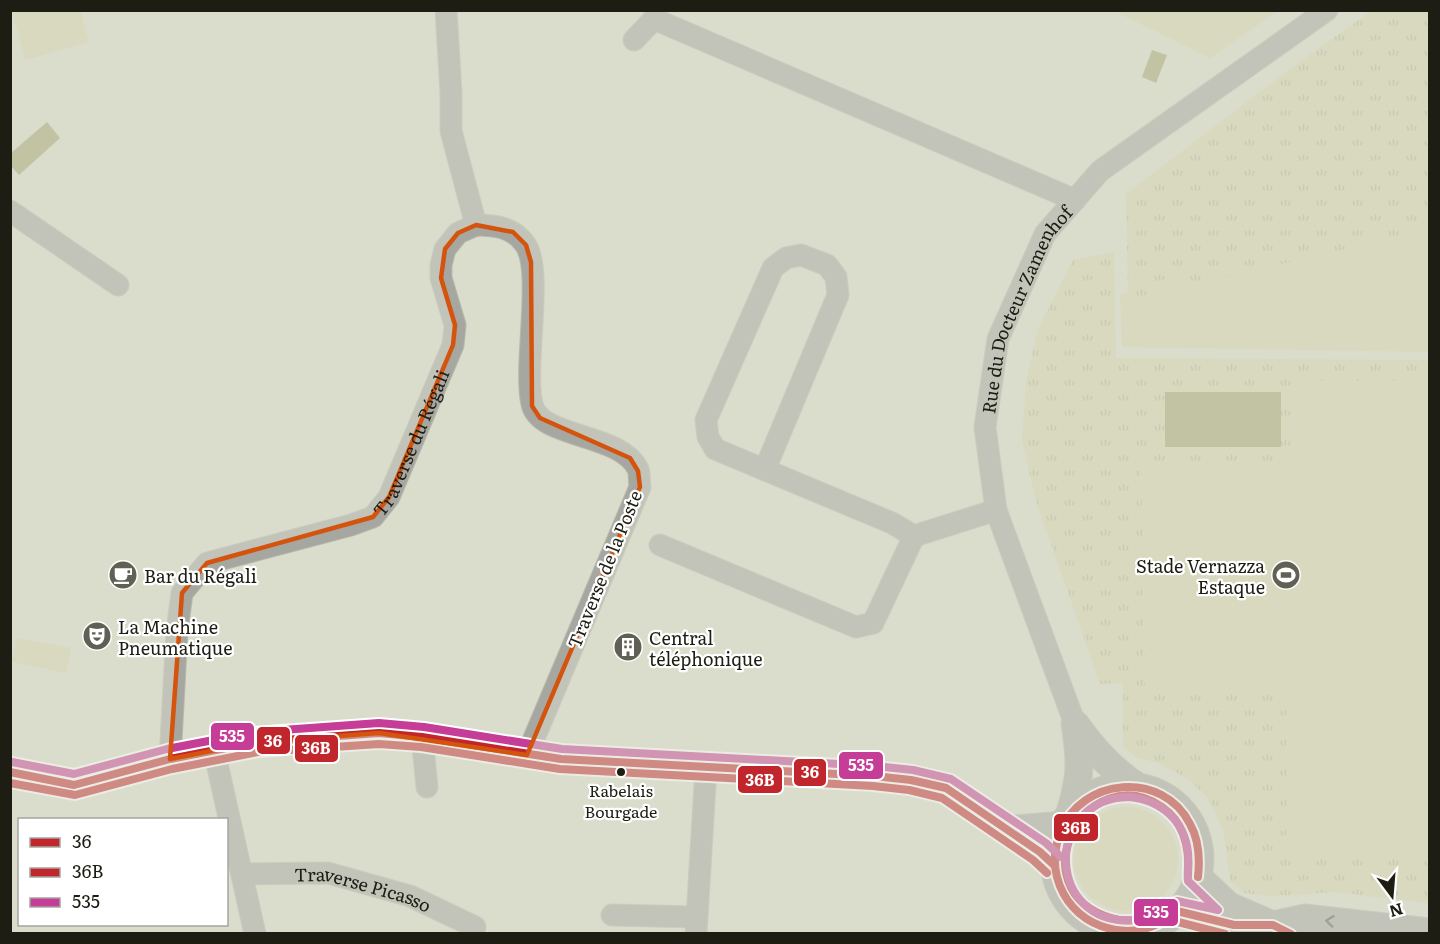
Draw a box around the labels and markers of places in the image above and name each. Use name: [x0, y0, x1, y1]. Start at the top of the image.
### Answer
place label: Stade Vernazza Estaque: [1136, 552, 1265, 600]
cafe icon: Bar du Régali: [107, 559, 139, 591]
sports icon: Stade Vernazza Estaque: [1270, 559, 1302, 591]
place label: Bar du Régali: [144, 562, 257, 589]
place label: La Machine Pneumatique: [118, 613, 233, 661]
theatre icon: La Machine Pneumatique: [81, 620, 113, 652]
place label: Central téléphonique: [649, 624, 763, 672]
building icon: Central téléphonique: [612, 631, 644, 663]
marker: Rabelais Bourgade: [615, 766, 627, 778]
place label: Rabelais Bourgade: [585, 778, 657, 823]

